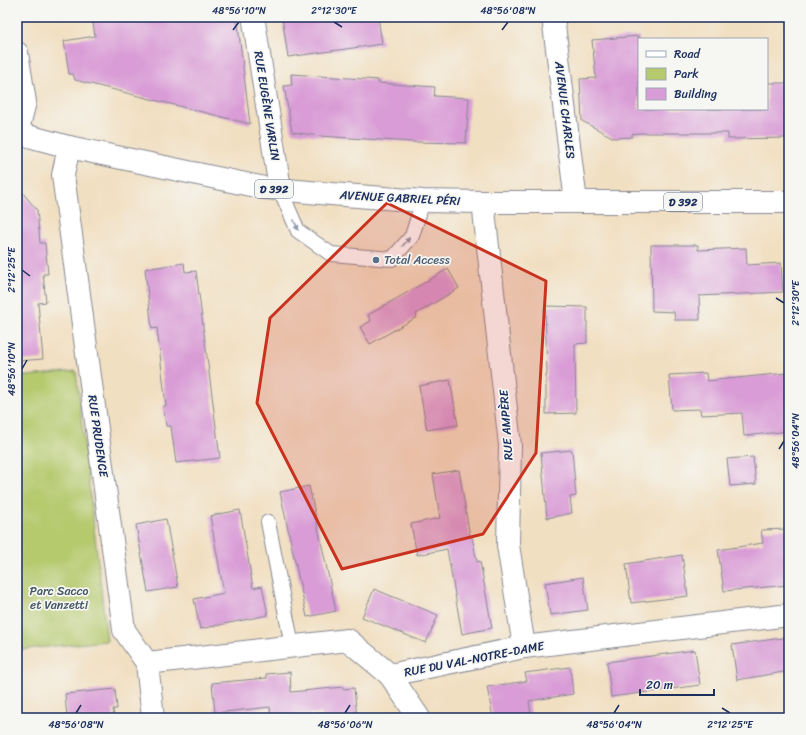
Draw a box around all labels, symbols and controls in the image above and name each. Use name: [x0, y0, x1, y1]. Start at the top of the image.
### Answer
text: 48°56'10"N: [212, 2, 266, 20]
text: 2°12'30"E: [311, 2, 358, 20]
text: 48°56'08"N: [480, 2, 536, 20]
legend: [638, 38, 768, 110]
text: Road: [674, 43, 701, 65]
street label: RUE EUGÈNE VARLIN: [247, 49, 287, 163]
street label: AVENUE CHARLES: [548, 59, 582, 160]
text: Park: [674, 63, 699, 85]
text: Building: [674, 83, 717, 105]
road number: D 392: [255, 180, 293, 198]
street label: AVENUE GABRIEL PÉRI: [338, 184, 461, 212]
road number: D 392: [664, 193, 702, 211]
one-way arrow: [292, 219, 299, 231]
one-way arrow: [402, 237, 411, 248]
text: 2°12'25"E: [3, 246, 21, 293]
place label: Total Access: [384, 249, 450, 271]
marker: Total Access: [371, 255, 381, 265]
text: 2°12'30"E: [787, 279, 805, 326]
text: 48°56'10"N: [3, 342, 21, 396]
street label: RUE AMPÈRE: [492, 388, 519, 461]
street label: RUE PRUDENCE: [81, 393, 115, 480]
text: 48°56'04"N: [787, 413, 805, 469]
park label: Parc Sacco et Vanzetti: [30, 580, 89, 616]
street label: RUE DU VAL-NOTRE-DAME: [402, 634, 547, 683]
scale bar: [640, 671, 714, 697]
text: 20 m: [646, 674, 673, 696]
text: 48°56'08"N: [48, 716, 104, 734]
text: 48°56'06"N: [317, 716, 373, 734]
text: 48°56'04"N: [586, 716, 642, 734]
text: 2°12'25"E: [707, 716, 754, 734]

